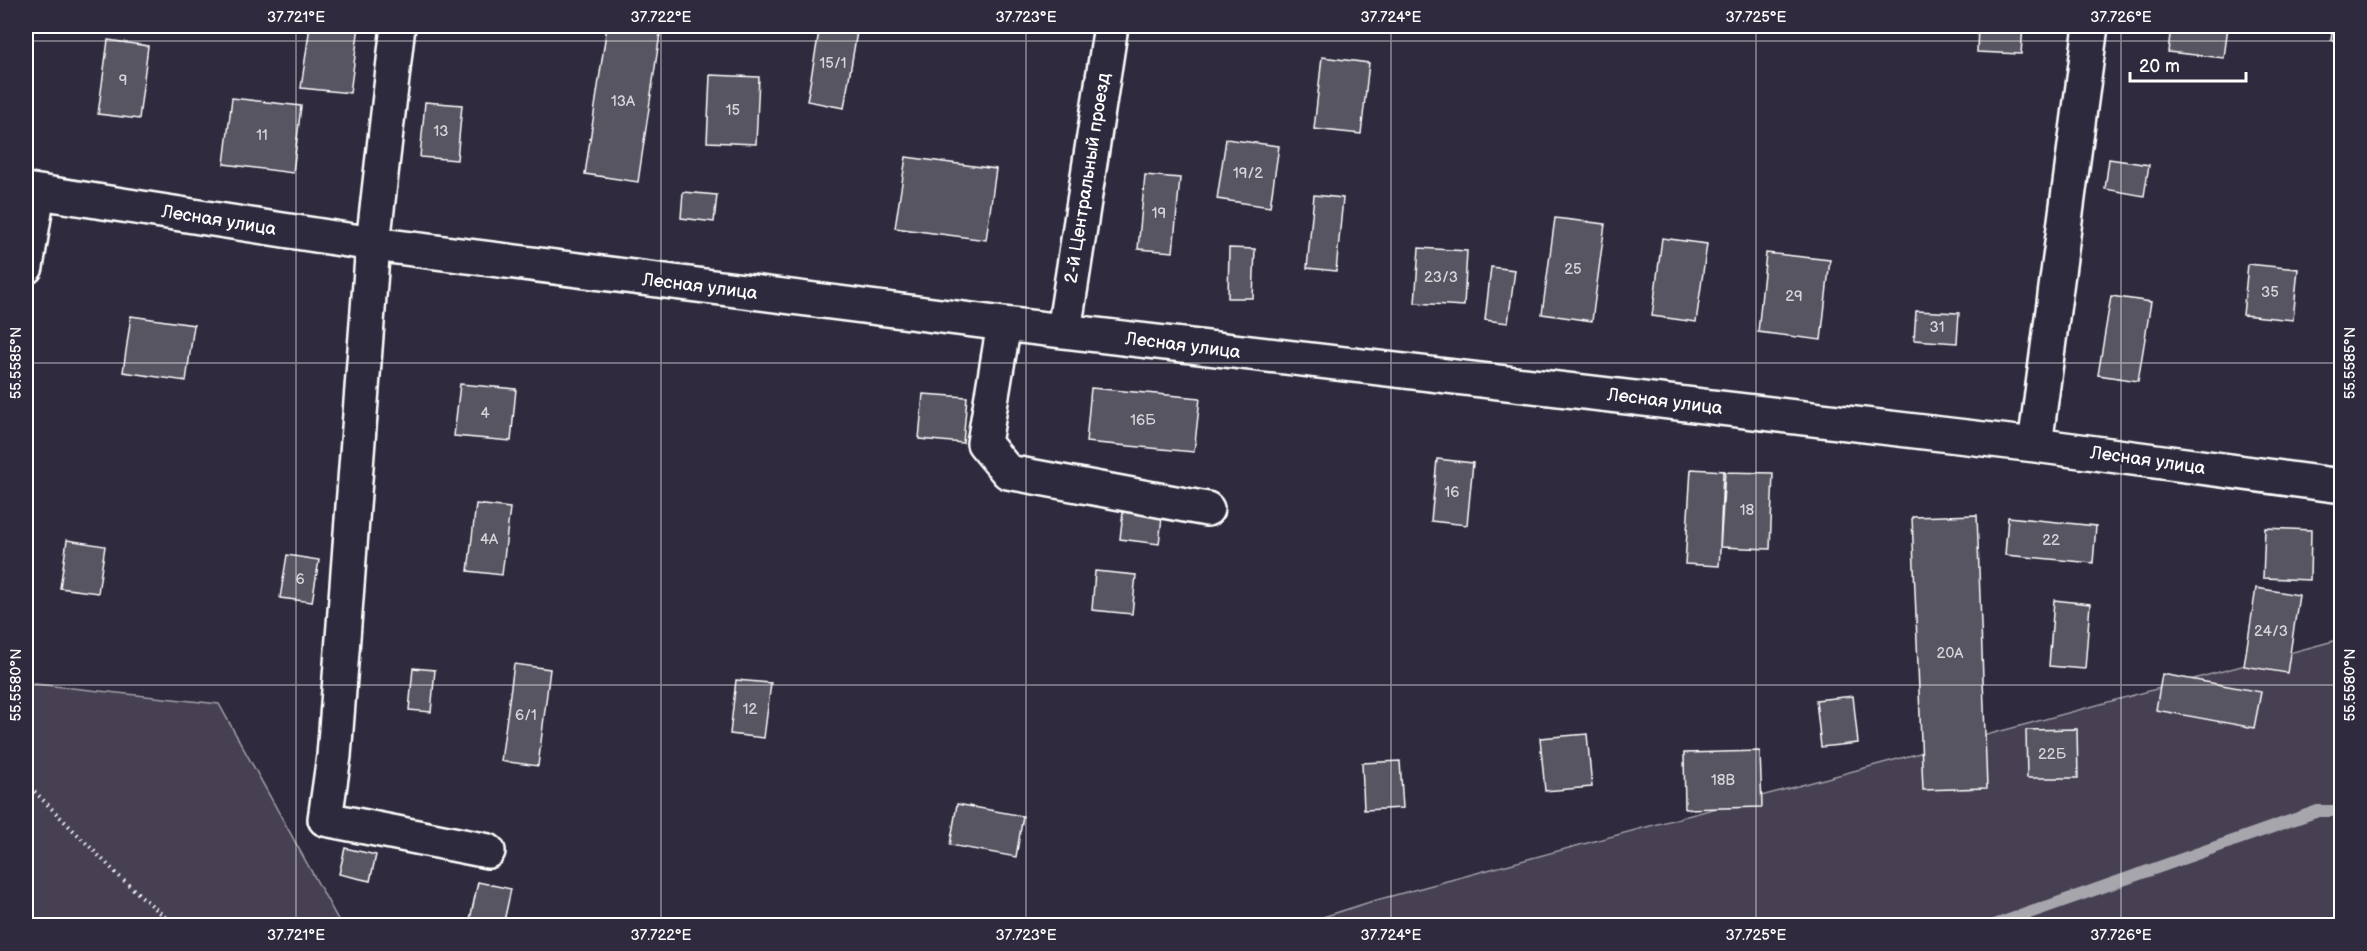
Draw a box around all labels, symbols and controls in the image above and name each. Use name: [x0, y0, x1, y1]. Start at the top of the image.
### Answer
text: 37.721°E: [267, 8, 325, 27]
text: 37.722°E: [631, 8, 692, 27]
text: 37.723°E: [995, 8, 1057, 27]
text: 37.724°E: [1361, 8, 1422, 27]
text: 37.725°E: [1726, 8, 1787, 27]
text: 37.726°E: [2090, 8, 2152, 27]
scale bar: [2130, 45, 2246, 83]
house number: 15/1: [820, 54, 847, 73]
text: 20 m: [2139, 56, 2180, 77]
house number: 9: [119, 71, 127, 90]
street label: 2-й Центральный проезд: [1061, 71, 1114, 285]
house number: 13А: [611, 92, 636, 111]
house number: 15: [726, 101, 740, 120]
house number: 13: [433, 122, 449, 141]
house number: 11: [256, 126, 268, 145]
house number: 19/2: [1233, 164, 1263, 183]
street label: Лесная улица: [159, 201, 278, 240]
house number: 19: [1152, 204, 1166, 223]
house number: 25: [1564, 260, 1582, 279]
house number: 23/3: [1424, 268, 1458, 287]
street label: Лесная улица: [640, 269, 759, 304]
house number: 35: [2261, 283, 2279, 302]
house number: 29: [1785, 287, 1803, 306]
house number: 31: [1929, 318, 1945, 337]
text: 55.5585°N: [7, 327, 26, 399]
text: 55.5585°N: [2341, 327, 2360, 399]
street label: Лесная улица: [1123, 328, 1242, 363]
street label: Лесная улица: [1605, 384, 1724, 419]
house number: 4: [480, 404, 490, 423]
house number: 16Б: [1130, 411, 1156, 430]
street label: Лесная улица: [2088, 442, 2207, 479]
house number: 16: [1445, 483, 1459, 502]
house number: 18: [1740, 501, 1755, 520]
house number: 4А: [480, 530, 499, 549]
house number: 22: [2042, 531, 2060, 550]
house number: 6: [295, 570, 305, 589]
house number: 24/3: [2254, 622, 2288, 641]
house number: 20А: [1937, 644, 1964, 663]
text: 55.5580°N: [7, 648, 26, 722]
text: 55.5580°N: [2341, 648, 2360, 722]
house number: 12: [743, 700, 757, 719]
house number: 6/1: [515, 706, 537, 725]
house number: 22Б: [2038, 745, 2067, 764]
house number: 18В: [1711, 771, 1736, 790]
text: 37.721°E: [267, 926, 325, 945]
text: 37.722°E: [631, 926, 692, 945]
text: 37.723°E: [995, 926, 1057, 945]
text: 37.724°E: [1361, 926, 1422, 945]
text: 37.725°E: [1726, 926, 1787, 945]
text: 37.726°E: [2090, 926, 2152, 945]

